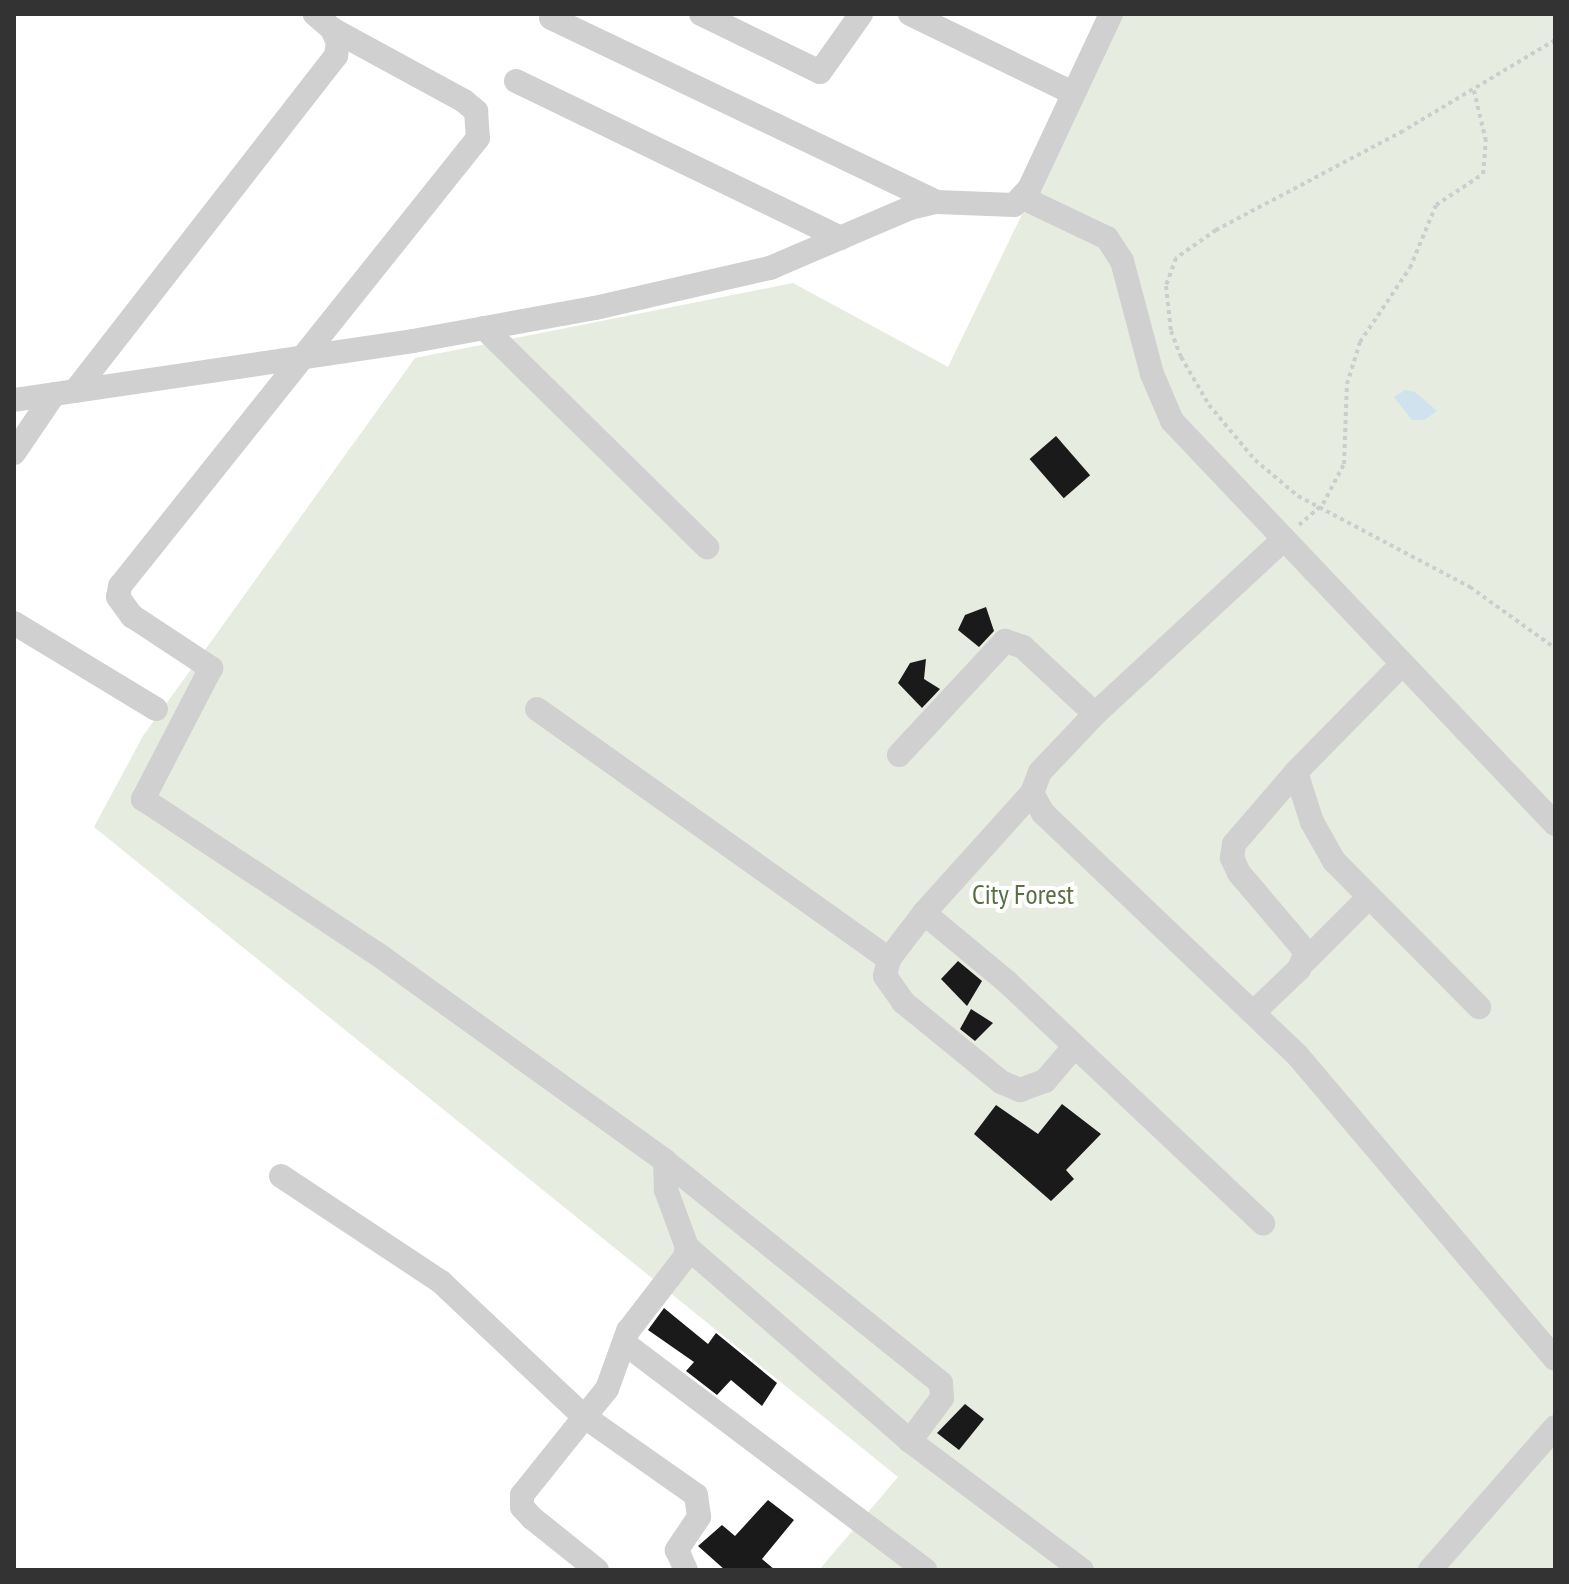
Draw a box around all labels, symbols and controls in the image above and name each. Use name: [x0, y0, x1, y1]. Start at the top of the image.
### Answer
park label: City Forest: [972, 877, 1074, 911]

